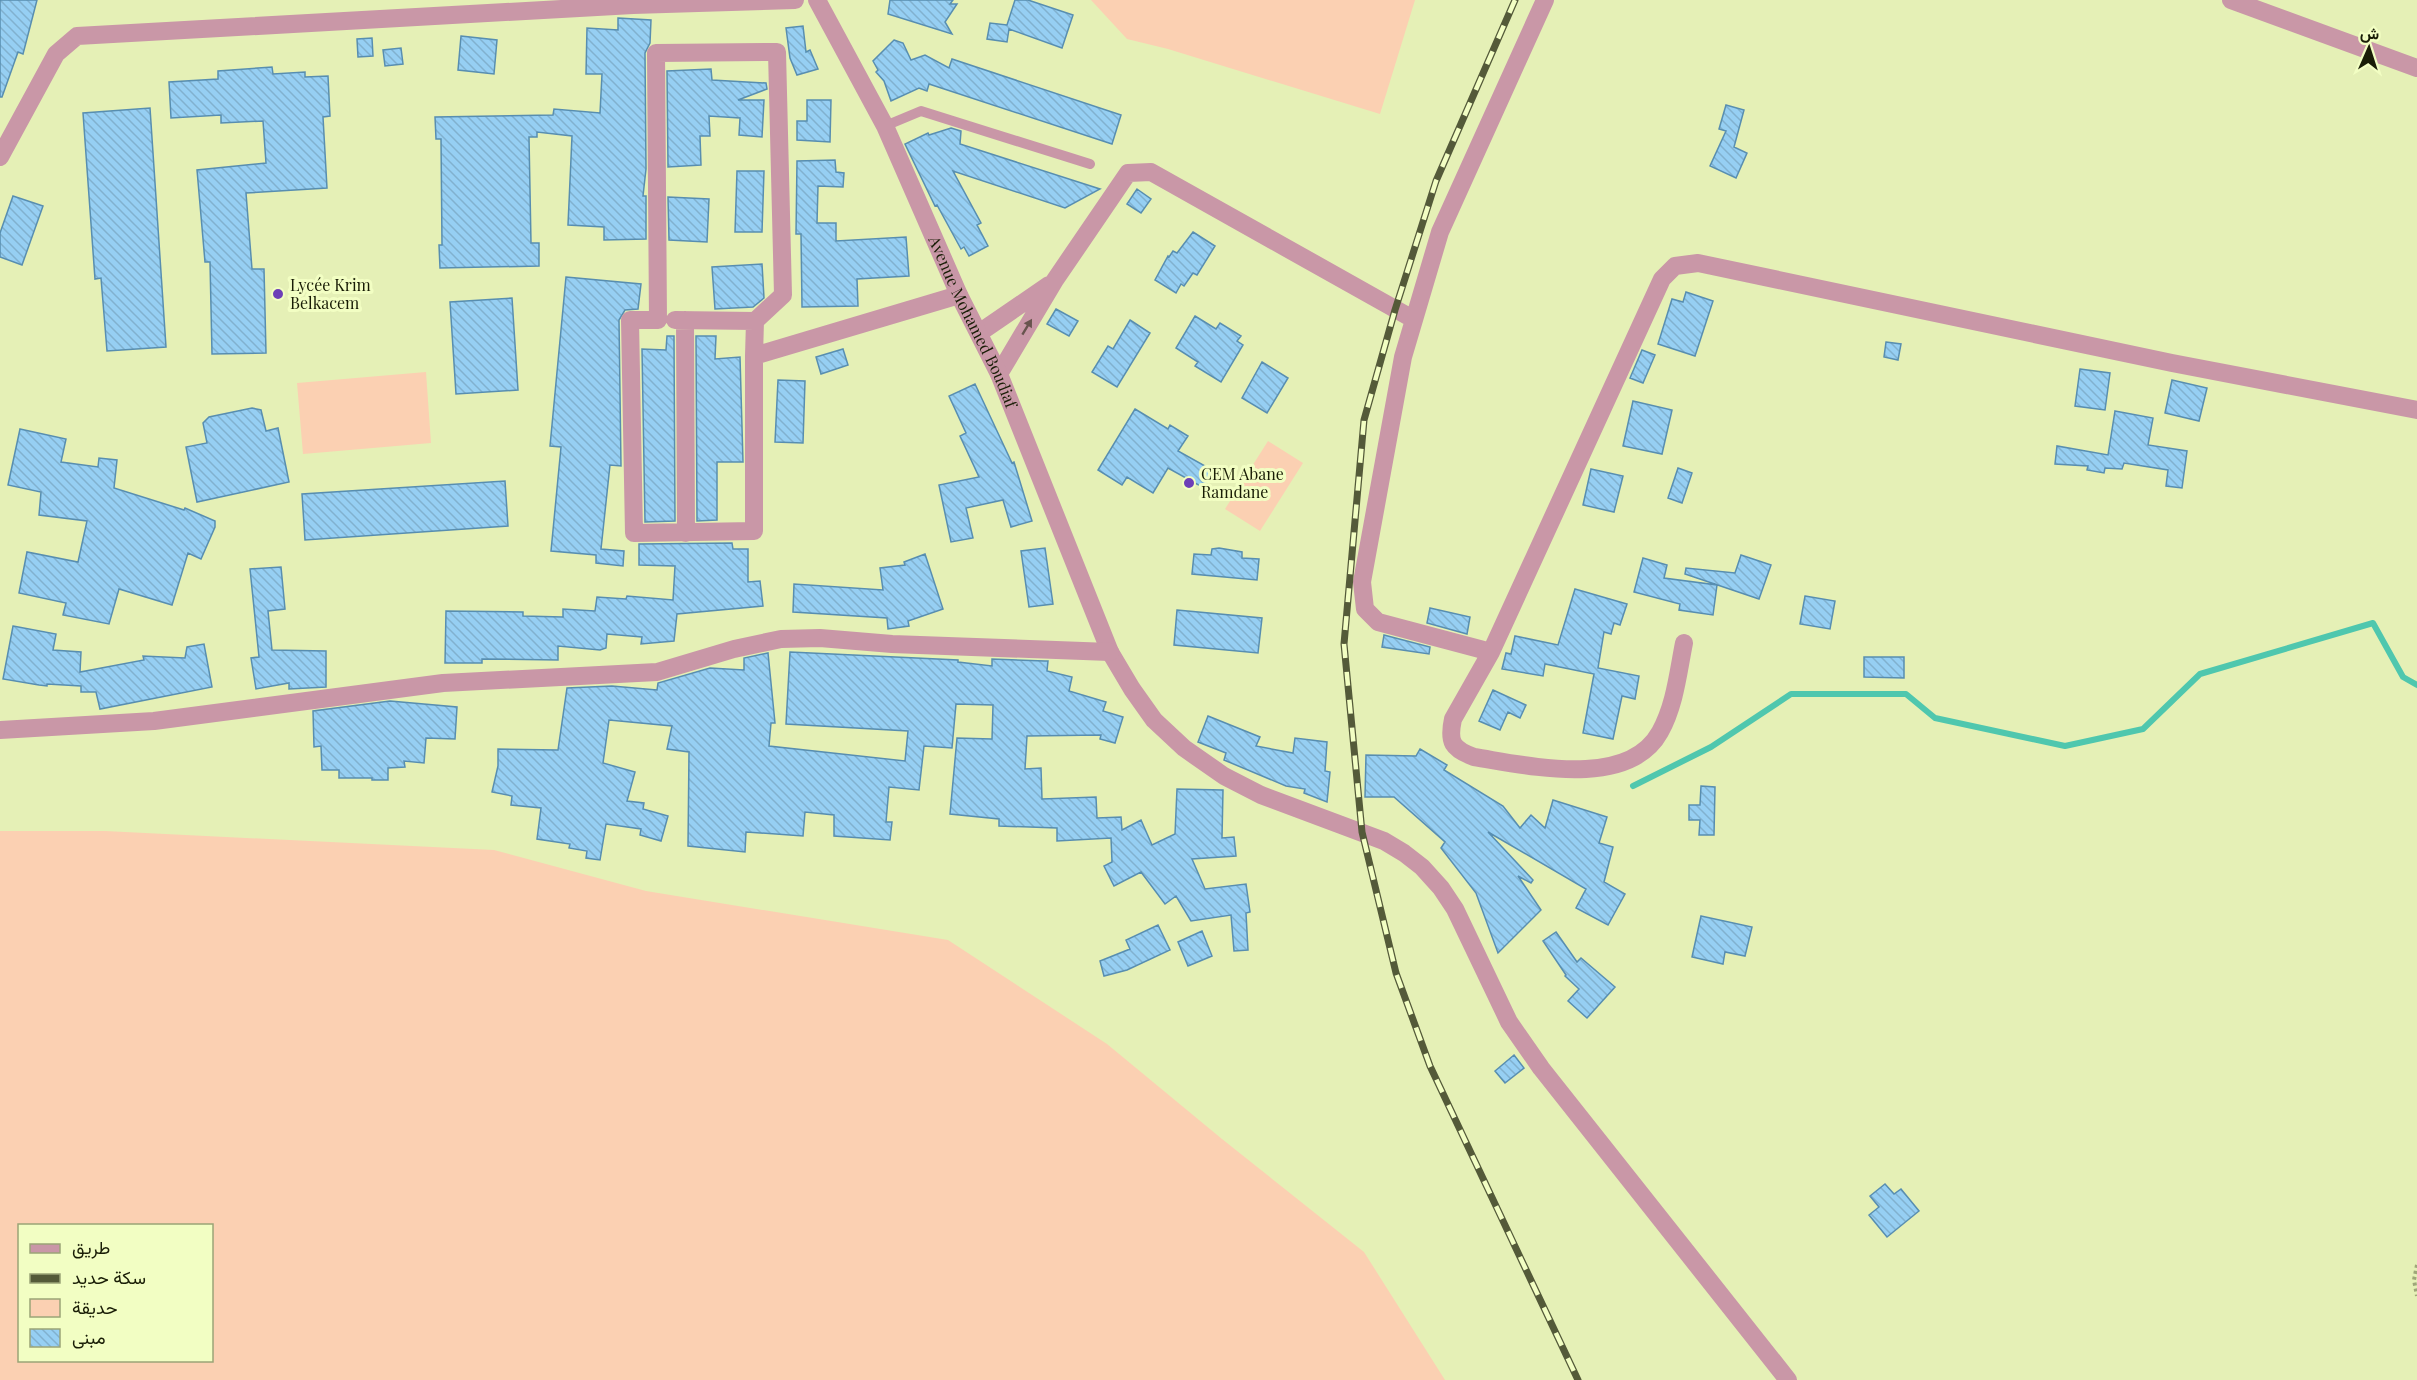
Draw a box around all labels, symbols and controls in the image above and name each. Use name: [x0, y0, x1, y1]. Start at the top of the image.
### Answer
north arrow: [2339, 18, 2399, 78]
text: ش: [2360, 22, 2380, 44]
street label: Avenue Mohamed Boudiaf: [924, 232, 1023, 412]
place label: Lycée Krim Belkacem: [290, 274, 371, 313]
marker: Lycée Krim Belkacem: [271, 287, 285, 301]
one-way arrow: [1022, 319, 1033, 335]
place label: CEM Abane Ramdane: [1201, 463, 1284, 502]
marker: CEM Abane Ramdane: [1182, 476, 1196, 490]
legend: [18, 1224, 213, 1362]
text: طريق: [72, 1235, 110, 1259]
text: سكة حديد: [72, 1265, 146, 1289]
text: حديقة: [72, 1295, 118, 1319]
text: مبنى: [72, 1325, 106, 1349]

